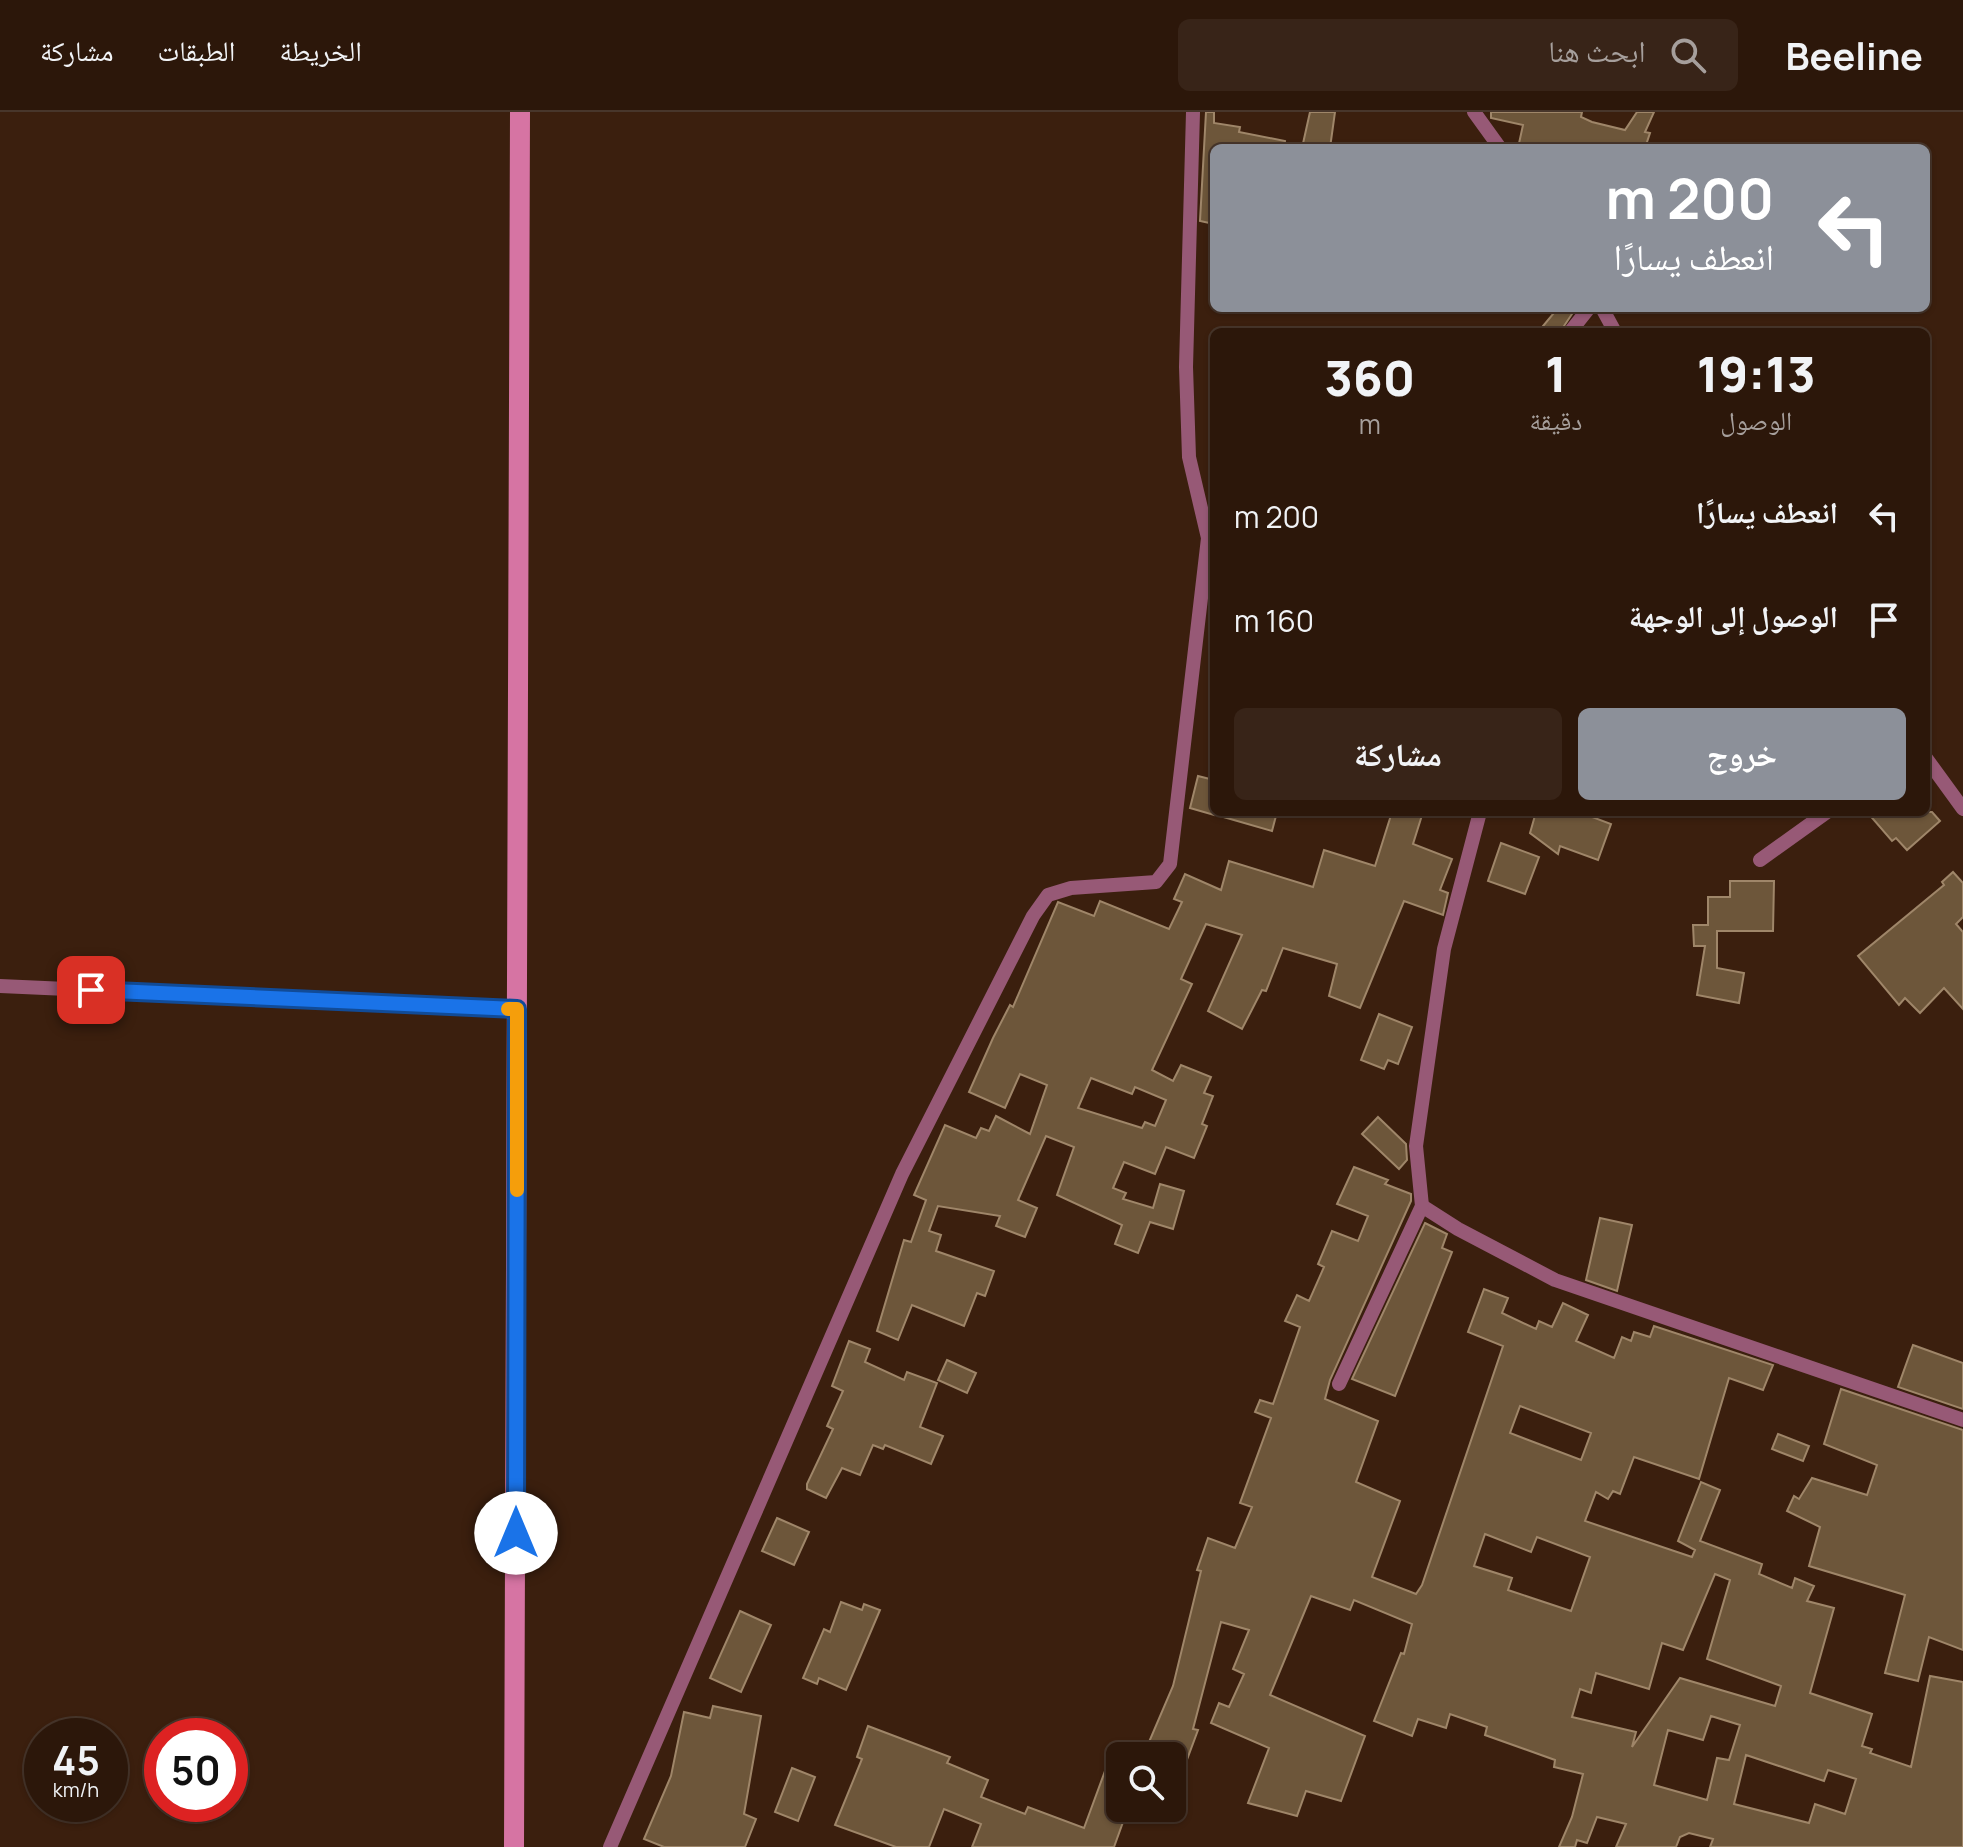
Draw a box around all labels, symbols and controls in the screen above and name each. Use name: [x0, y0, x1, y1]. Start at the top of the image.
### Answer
search box: [1178, 19, 1738, 91]
text: Beeline: [1786, 29, 1923, 81]
text: ابحث هنا: [1548, 30, 1646, 71]
text: مشاركة: [40, 31, 114, 69]
text: الطبقات: [158, 31, 235, 69]
text: الخريطة: [279, 31, 362, 69]
icon: search: [1666, 33, 1710, 77]
text: 200 m: [1605, 159, 1774, 236]
icon: left: [1802, 176, 1906, 280]
text: انعطف يسارًا: [1614, 232, 1774, 281]
text: 1: [1545, 341, 1567, 406]
text: 19:13: [1697, 341, 1816, 406]
text: 360: [1324, 345, 1415, 410]
text: دقيقة: [1529, 402, 1582, 438]
text: الوصول: [1720, 402, 1792, 438]
text: m: [1359, 406, 1381, 442]
text: انعطف يسارًا: [1696, 491, 1838, 532]
icon: left: [1862, 494, 1906, 538]
text: 200 m: [1234, 496, 1319, 537]
text: الوصول إلى الوجهة: [1629, 595, 1838, 636]
icon: arrive: [1862, 598, 1906, 642]
text: 160 m: [1234, 600, 1314, 641]
button: مشاركة: [1234, 708, 1562, 800]
button: خروج: [1578, 708, 1906, 800]
pin: [57, 956, 125, 1024]
icon: arrive: [69, 968, 113, 1012]
position arrow: [474, 1491, 558, 1575]
speed limit sign: 50: [144, 1718, 248, 1822]
text: 45: [52, 1732, 100, 1787]
map controls: [1106, 1742, 1186, 1822]
button: search: [1106, 1742, 1186, 1822]
text: km/h: [53, 1776, 99, 1803]

